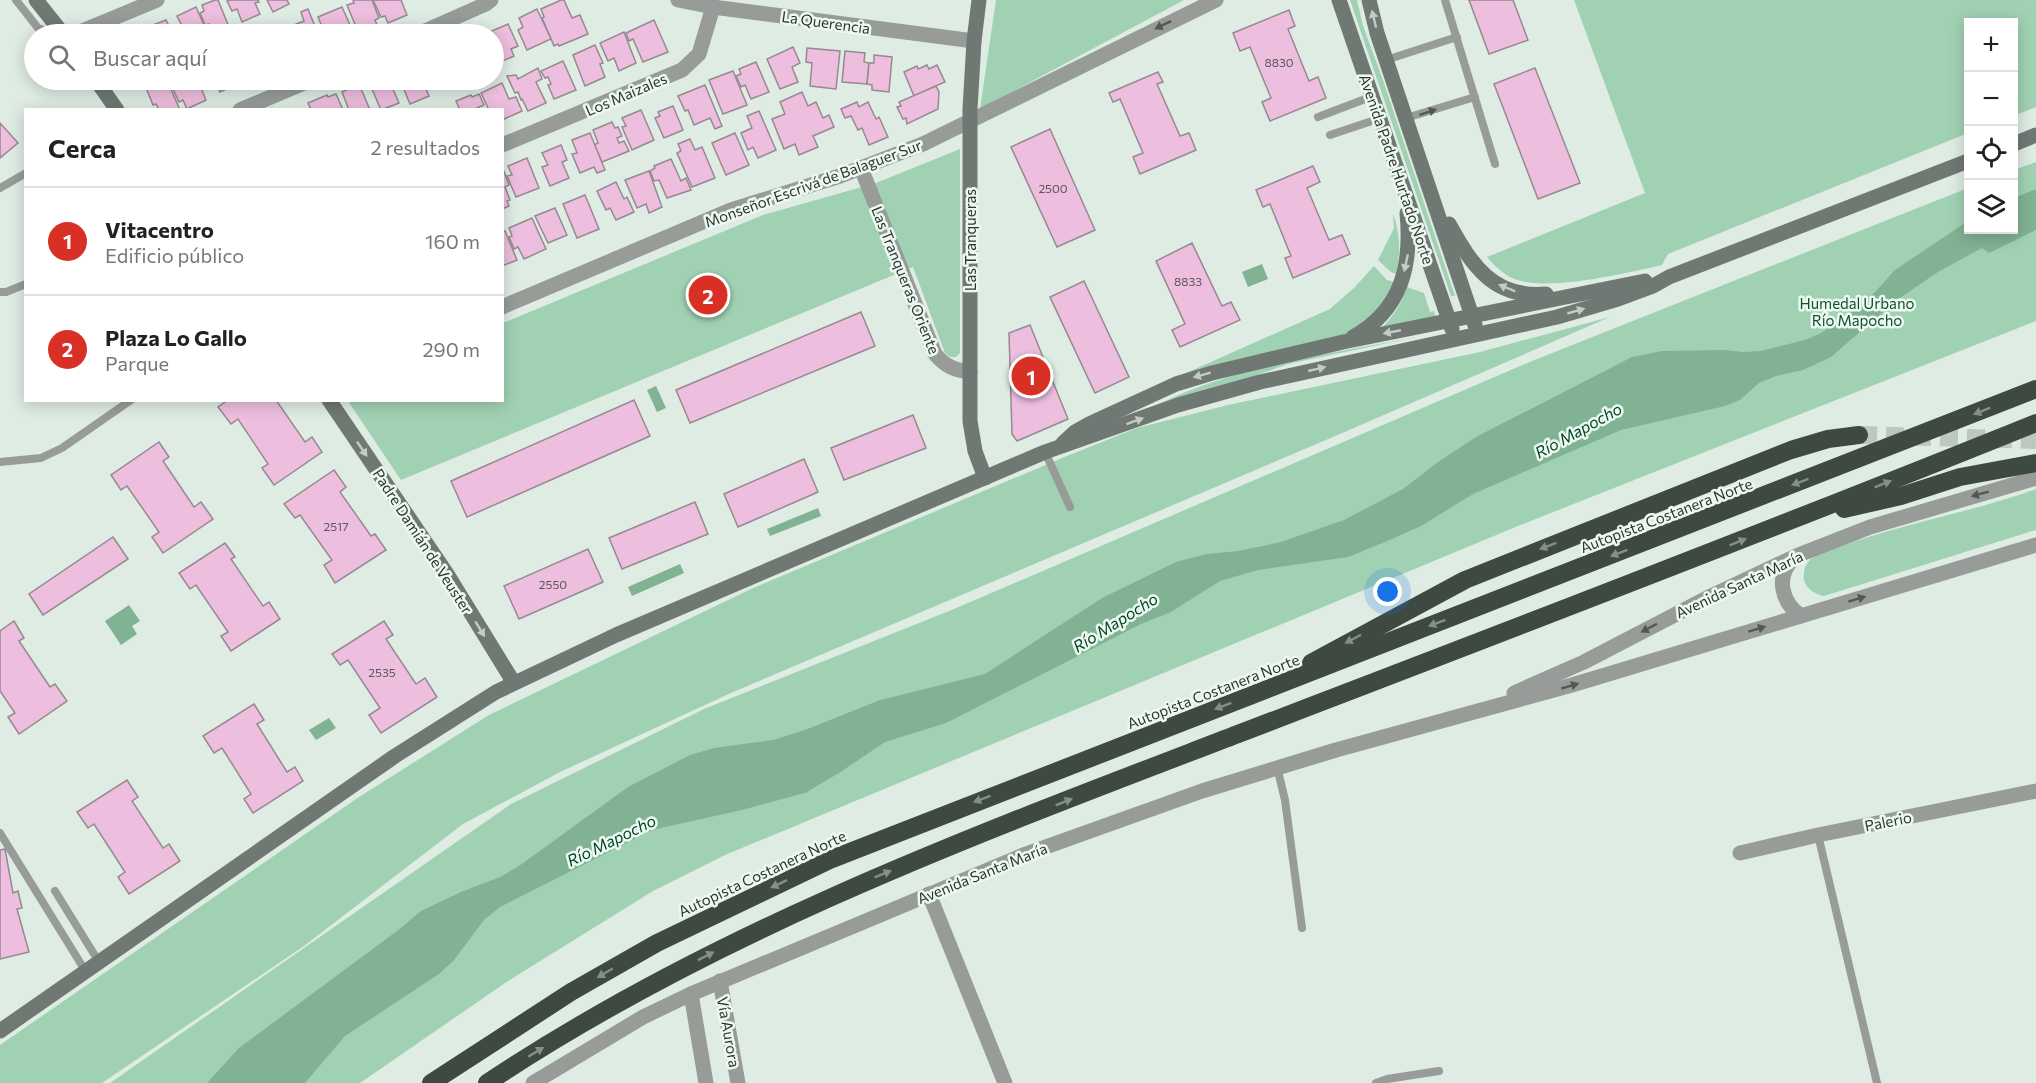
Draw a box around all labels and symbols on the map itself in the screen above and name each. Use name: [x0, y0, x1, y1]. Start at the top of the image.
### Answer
street label: La Querencia: [781, 7, 871, 37]
one-way arrow: [1368, 10, 1378, 28]
one-way arrow: [1155, 21, 1172, 30]
house number: 8830: [1264, 55, 1294, 69]
street label: Los Maizales: [583, 69, 670, 119]
street label: Avenida Padre Hurtado Norte: [1356, 72, 1438, 266]
one-way arrow: [1419, 106, 1437, 116]
street label: Monseñor Escrivá de Balaguer Sur: [702, 135, 924, 231]
house number: 2500: [1038, 181, 1068, 195]
street label: Las Tranqueras: [961, 189, 979, 291]
street label: Las Tranqueras Oriente: [868, 203, 944, 357]
one-way arrow: [1401, 253, 1411, 272]
pin: 2: [688, 272, 728, 318]
house number: 8833: [1174, 274, 1202, 288]
one-way arrow: [1498, 283, 1516, 292]
park label: Humedal Urbano Río Mapocho: [1799, 294, 1915, 329]
one-way arrow: [1567, 306, 1585, 315]
one-way arrow: [1383, 328, 1401, 338]
pin: 1: [1012, 354, 1050, 398]
one-way arrow: [1308, 364, 1327, 373]
one-way arrow: [1192, 371, 1211, 381]
water label: Río Mapocho: [1531, 398, 1625, 462]
one-way arrow: [1972, 406, 1990, 416]
one-way arrow: [1126, 415, 1144, 425]
one-way arrow: [356, 440, 368, 456]
street label: Padre Damián de Veuster: [369, 465, 477, 617]
street label: Autopista Costanera Norte: [1577, 474, 1755, 556]
one-way arrow: [1791, 478, 1809, 487]
one-way arrow: [1874, 479, 1892, 488]
one-way arrow: [1971, 490, 1989, 500]
house number: 2517: [323, 519, 349, 533]
one-way arrow: [1729, 537, 1747, 546]
one-way arrow: [1538, 541, 1556, 551]
street label: Avenida Santa María: [1672, 547, 1806, 621]
one-way arrow: [1609, 548, 1627, 558]
house number: 2550: [539, 577, 567, 591]
your location: [1373, 577, 1402, 606]
water label: Río Mapocho: [1069, 588, 1161, 656]
one-way arrow: [1848, 594, 1866, 603]
one-way arrow: [1427, 619, 1445, 629]
one-way arrow: [475, 621, 486, 637]
one-way arrow: [1640, 623, 1657, 633]
one-way arrow: [1748, 624, 1766, 633]
one-way arrow: [1344, 634, 1361, 644]
street label: Autopista Costanera Norte: [1124, 650, 1302, 732]
house number: 2535: [368, 665, 396, 679]
one-way arrow: [1561, 681, 1579, 690]
one-way arrow: [1213, 702, 1231, 712]
one-way arrow: [973, 795, 991, 804]
one-way arrow: [1055, 797, 1073, 806]
street label: Palerio: [1863, 808, 1913, 834]
water label: Río Mapocho: [563, 810, 659, 870]
street label: Autopista Costanera Norte: [675, 826, 849, 920]
street label: Avenida Santa María: [914, 839, 1050, 907]
one-way arrow: [874, 869, 892, 879]
one-way arrow: [770, 879, 787, 888]
one-way arrow: [697, 952, 715, 962]
one-way arrow: [597, 968, 614, 978]
street label: Vía Aurora: [714, 995, 744, 1069]
one-way arrow: [528, 1046, 544, 1057]

